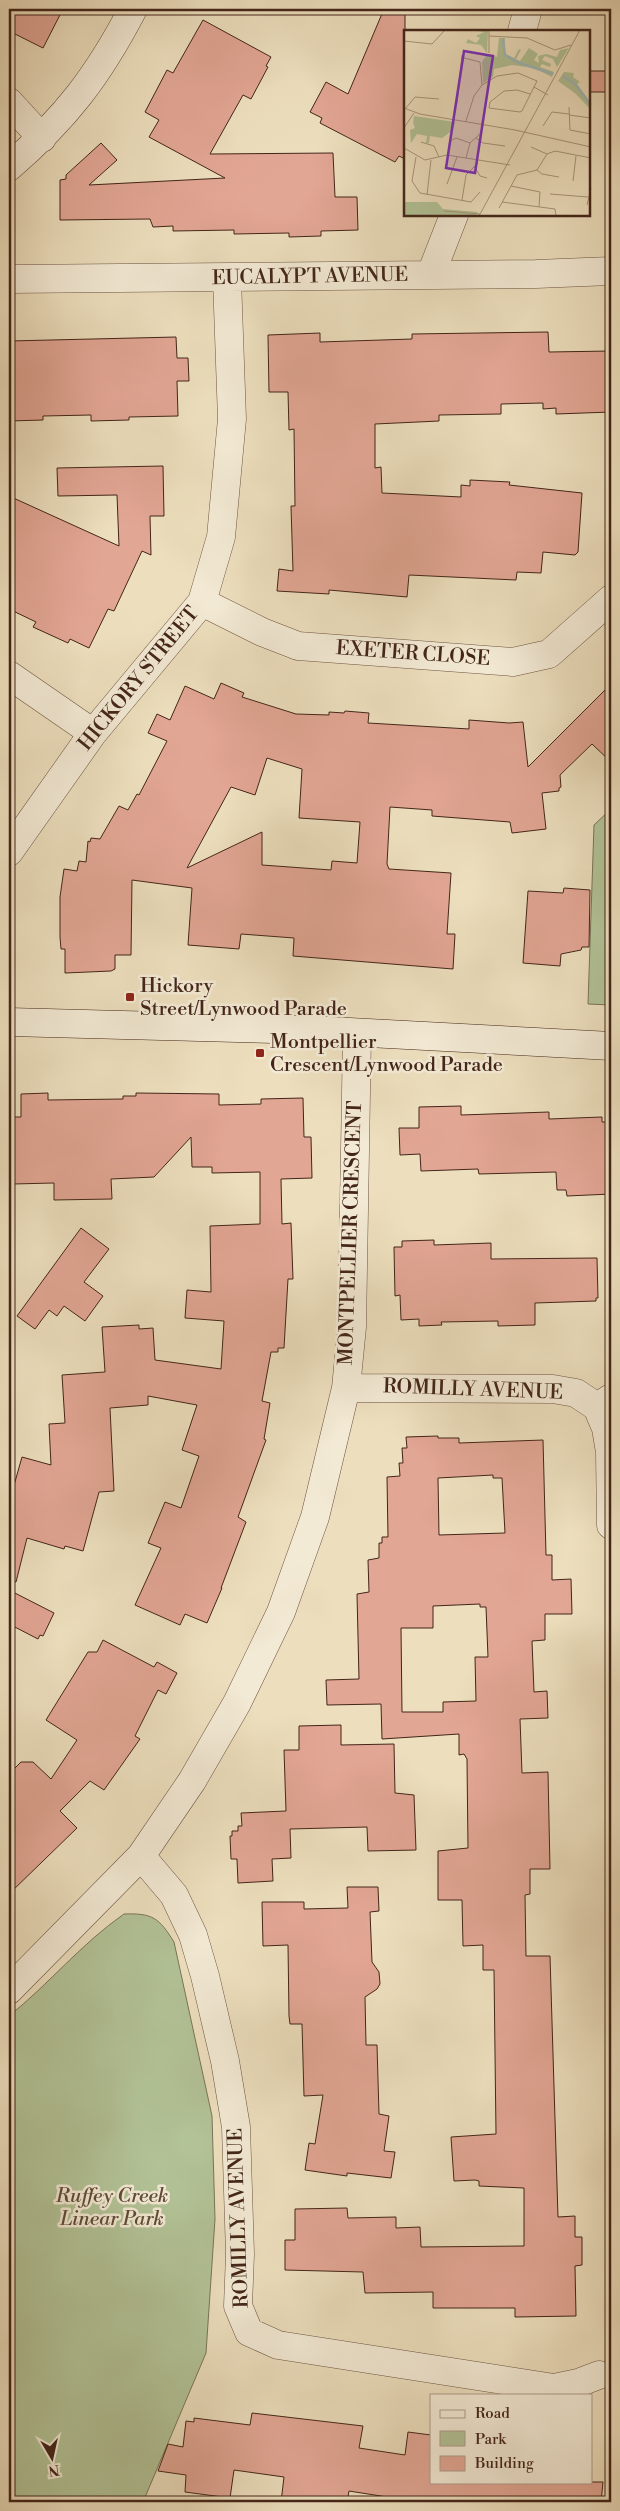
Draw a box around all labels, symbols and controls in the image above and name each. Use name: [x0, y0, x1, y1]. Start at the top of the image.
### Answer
inset map: [404, 30, 590, 216]
street label: EUCALYPT AVENUE: [212, 263, 408, 291]
street label: HICKORY STREET: [73, 602, 205, 756]
street label: EXETER CLOSE: [335, 636, 491, 672]
place label: Hickory Street/Lynwood Parade: [140, 974, 347, 1022]
marker: Hickory Street/Lynwood Parade: [124, 991, 136, 1003]
place label: Montpellier Crescent/Lynwood Parade: [270, 1030, 503, 1078]
marker: Montpellier Crescent/Lynwood Parade: [254, 1047, 266, 1059]
street label: MONTPELLIER CRESCENT: [334, 1100, 368, 1366]
street label: ROMILLY AVENUE: [382, 1374, 564, 1406]
street label: ROMILLY AVENUE: [223, 2127, 255, 2309]
park label: Ruffey Creek Linear Park: [55, 2184, 168, 2232]
legend: [430, 2394, 592, 2484]
text: Road: [475, 2404, 510, 2423]
text: Park: [475, 2430, 507, 2449]
north arrow: [28, 2434, 78, 2484]
text: Building: [474, 2454, 534, 2473]
text: N: [47, 2460, 61, 2480]

